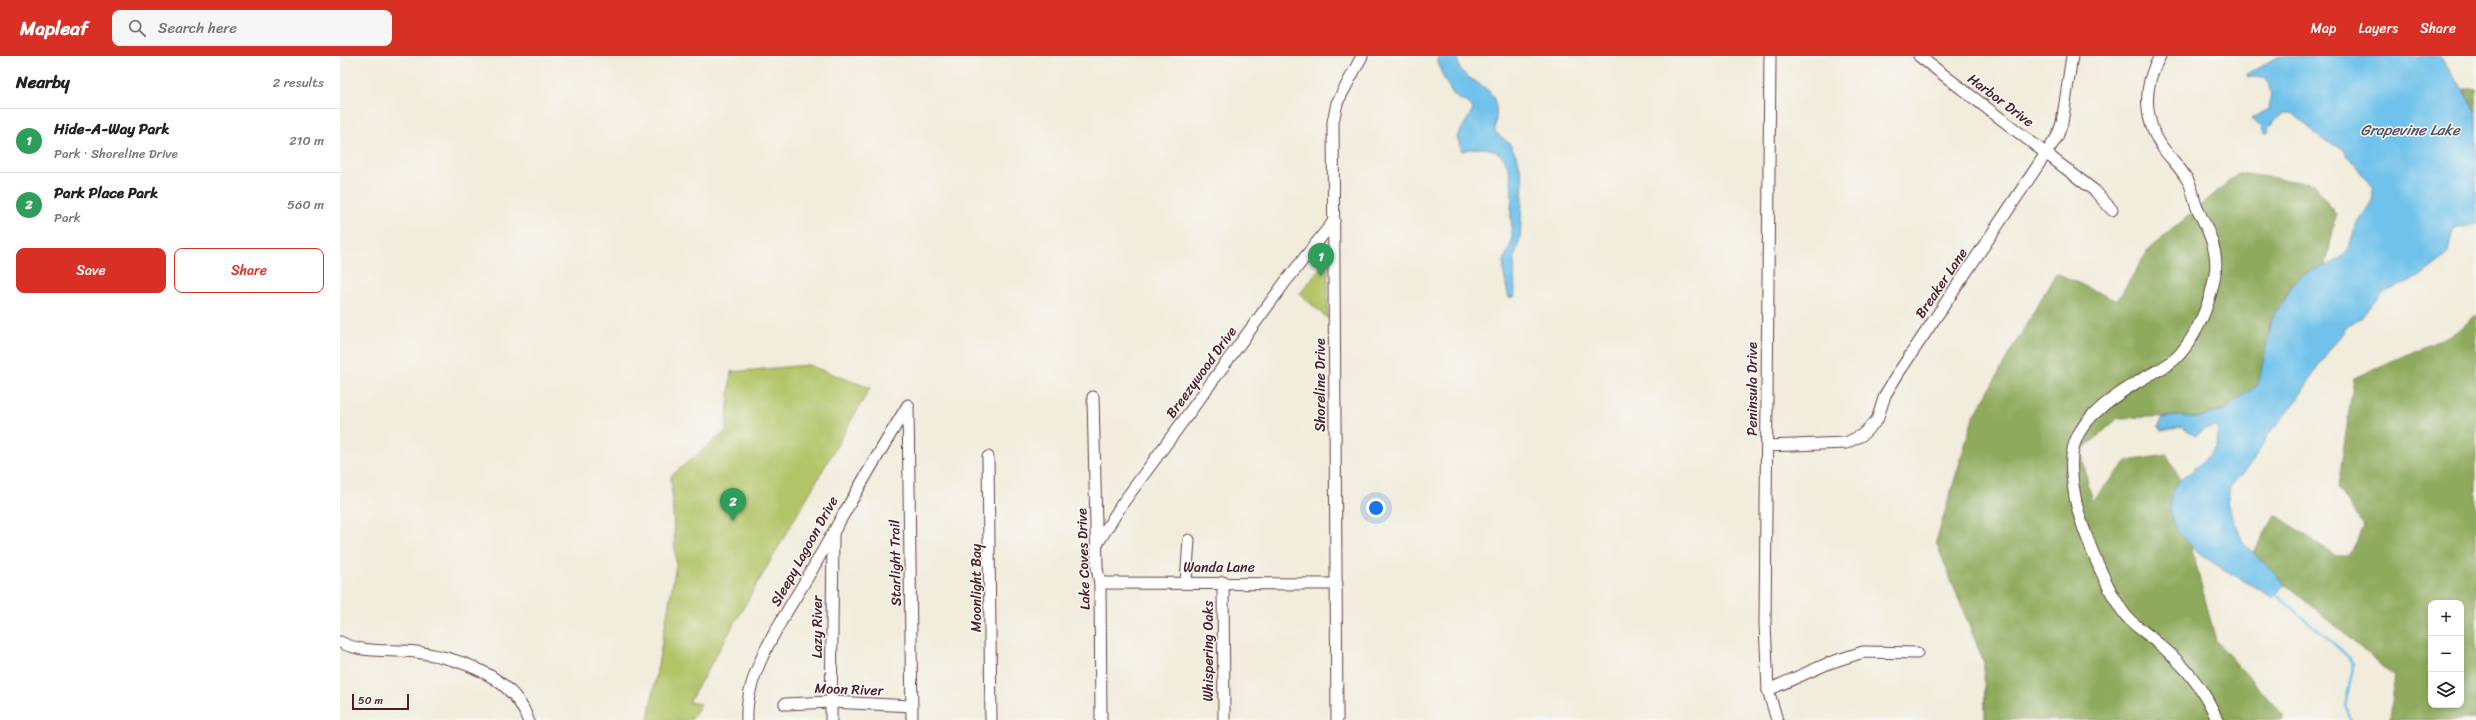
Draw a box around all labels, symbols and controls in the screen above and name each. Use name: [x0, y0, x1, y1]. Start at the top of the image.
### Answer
search box: [112, 10, 392, 46]
text: Mapleaf: [20, 12, 88, 45]
text: Search here: [158, 15, 237, 41]
text: Map: [2311, 16, 2336, 41]
text: Layers: [2358, 16, 2398, 41]
text: Share: [2420, 16, 2456, 41]
icon: search: [126, 17, 148, 39]
text: Nearby: [16, 67, 70, 97]
street label: Harbor Drive: [1962, 67, 2040, 134]
text: 2 results: [273, 71, 324, 94]
text: Hide-A-Way Park: [54, 116, 169, 142]
water label: Grapevine Lake: [2360, 117, 2461, 143]
text: 1: [26, 129, 32, 152]
text: 210 m: [289, 129, 324, 152]
text: Park · Shoreline Drive: [54, 142, 178, 165]
text: Park Place Park: [54, 180, 158, 206]
text: 2: [25, 193, 33, 216]
text: 560 m: [287, 193, 324, 216]
text: Park: [54, 206, 81, 229]
pin: 1: [1308, 243, 1334, 276]
street label: Breaker Lane: [1909, 243, 1974, 324]
button: Save: [16, 248, 166, 293]
button: Share: [174, 248, 324, 293]
street label: Breezywood Drive: [1159, 321, 1244, 424]
street label: Shoreline Drive: [1308, 338, 1333, 432]
street label: Peninsula Drive: [1740, 342, 1765, 436]
pin: 2: [720, 488, 746, 521]
street label: Sleepy Lagoon Drive: [764, 491, 845, 611]
your location: [1366, 498, 1386, 518]
street label: Lake Coves Drive: [1069, 507, 1098, 610]
street label: Starlight Trail: [882, 519, 909, 606]
street label: Moonlight Bay: [964, 543, 989, 632]
street label: Wanda Lane: [1183, 555, 1255, 580]
street label: Lazy River: [805, 595, 830, 658]
street label: Whispering Oaks: [1196, 600, 1221, 701]
map controls: [2428, 600, 2464, 708]
button: +: [2428, 600, 2464, 636]
button: −: [2428, 636, 2464, 672]
button: layers: [2428, 672, 2464, 708]
street label: Moon River: [814, 676, 885, 703]
text: 50 m: [358, 691, 383, 710]
scale bar: [352, 692, 409, 711]

